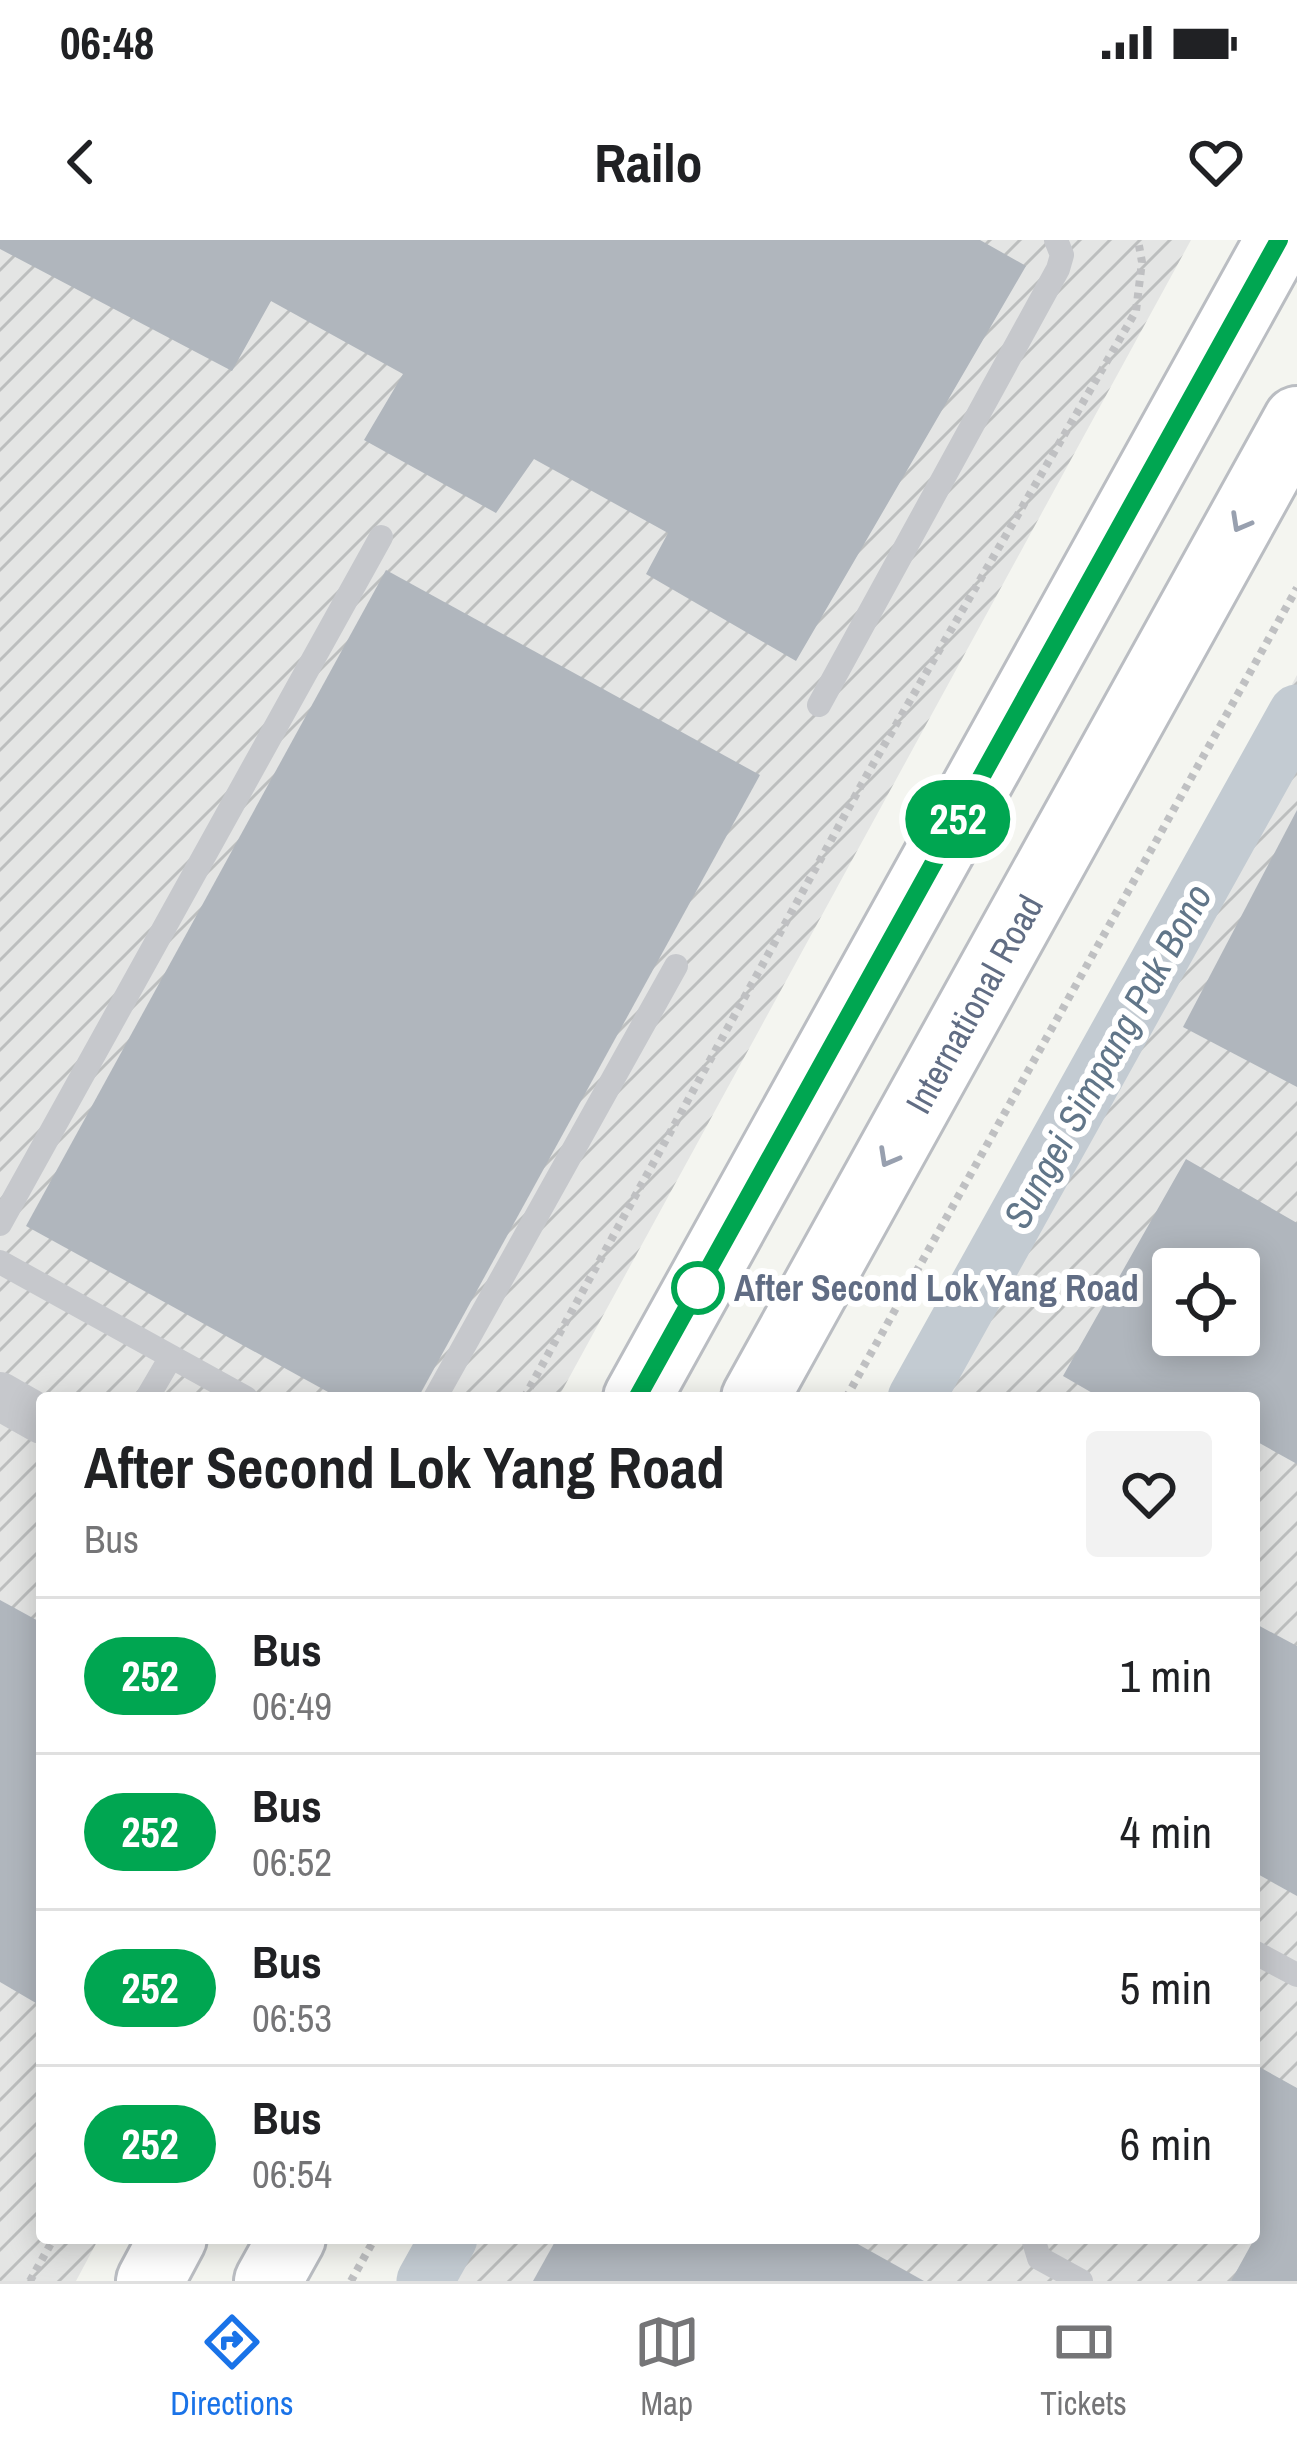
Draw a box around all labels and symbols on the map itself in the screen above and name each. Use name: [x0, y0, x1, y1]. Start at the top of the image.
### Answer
one-way arrow: [1231, 510, 1254, 531]
line badge: 252: [889, 780, 1027, 858]
water label: Sungei Simpang Pak Bono: [991, 875, 1223, 1237]
street label: International Road: [894, 886, 1054, 1122]
one-way arrow: [879, 1145, 902, 1166]
marker: After Second Lok Yang Road: [673, 1263, 723, 1313]
place label: After Second Lok Yang Road: [734, 1264, 1139, 1312]

